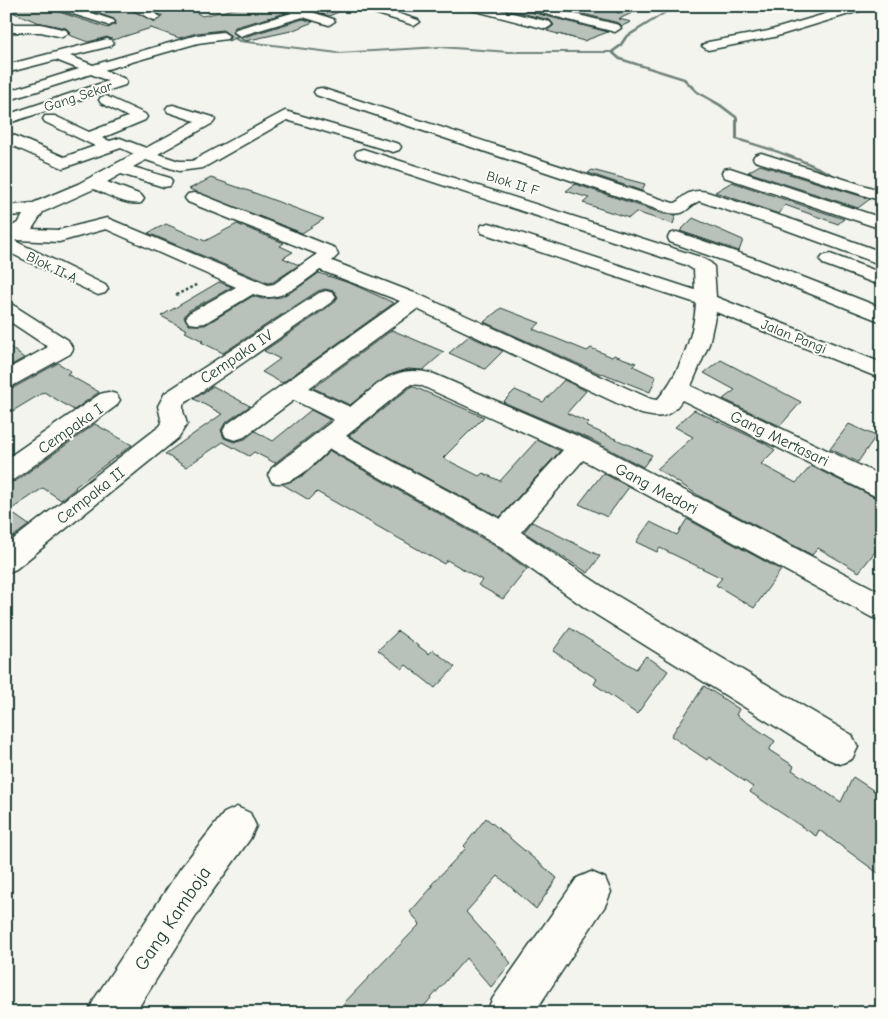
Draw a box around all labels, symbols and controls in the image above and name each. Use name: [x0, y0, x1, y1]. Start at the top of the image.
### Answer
street label: Gang Sekar: [42, 77, 115, 116]
street label: Blok II F: [484, 167, 541, 200]
street label: Blok II A: [24, 248, 80, 287]
street label: Jalan Pangi: [759, 316, 829, 357]
street label: Cempaka IV: [197, 326, 277, 388]
street label: Cempaka I: [35, 400, 106, 458]
street label: Gang Mertasari: [727, 407, 832, 471]
street label: Gang Medori: [612, 460, 701, 518]
street label: Cempaka II: [53, 464, 128, 528]
street label: Gang Kamboja: [130, 862, 216, 975]

